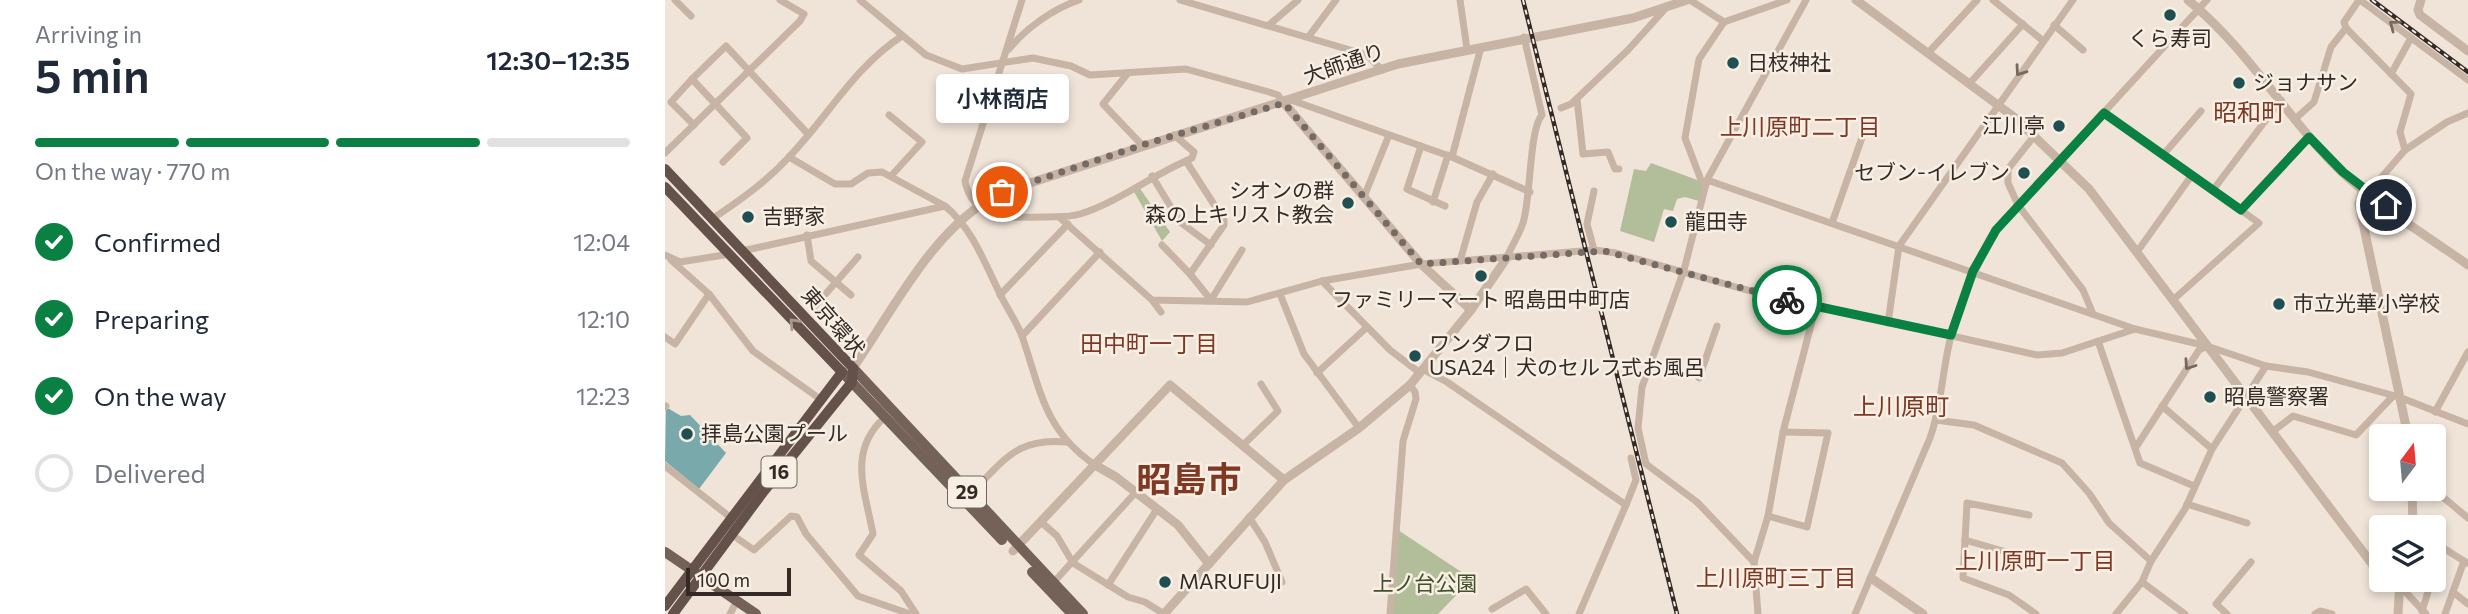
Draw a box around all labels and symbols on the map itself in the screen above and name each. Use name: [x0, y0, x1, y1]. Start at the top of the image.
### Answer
marker: くら寿司: [2162, 7, 2178, 23]
one-way arrow: [2390, 21, 2402, 34]
place label: くら寿司: [2128, 25, 2212, 50]
street label: 大師通り: [1300, 37, 1387, 88]
place label: 日枝神社: [1747, 49, 1831, 74]
marker: 日枝神社: [1725, 55, 1741, 71]
one-way arrow: [2016, 64, 2028, 76]
place label: ジョナサン: [2253, 69, 2358, 94]
callout: 小林商店: [935, 73, 1069, 122]
marker: ジョナサン: [2231, 75, 2247, 91]
district label: 昭和町: [2213, 97, 2285, 126]
district label: 上川原町二丁目: [1720, 112, 1881, 140]
place label: 江川亭: [1982, 112, 2045, 137]
marker: 江川亭: [2051, 118, 2067, 134]
place label: セブン-イレブン: [1854, 159, 2010, 184]
pin: [972, 162, 1032, 222]
marker: セブン-イレブン: [2016, 165, 2032, 181]
pin: [2356, 175, 2416, 235]
place label: シオンの群 森の上キリスト教会: [1145, 177, 1334, 226]
marker: シオンの群 森の上キリスト教会: [1340, 195, 1356, 211]
place label: 吉野家: [762, 203, 825, 228]
place label: 龍田寺: [1685, 208, 1748, 233]
marker: 吉野家: [740, 209, 756, 225]
marker: 龍田寺: [1663, 214, 1679, 230]
courier: [1752, 265, 1822, 335]
marker: ファミリーマート 昭島田中町店: [1473, 268, 1489, 284]
street label: 東京環状: [797, 281, 871, 361]
place label: ファミリーマート 昭島田中町店: [1332, 286, 1630, 311]
place label: 市立光華小学校: [2293, 290, 2440, 315]
marker: 市立光華小学校: [2271, 296, 2287, 312]
one-way arrow: [790, 318, 803, 331]
district label: 田中町一丁目: [1080, 329, 1218, 357]
place label: ワンダフロ USA24｜犬のセルフ式お風呂: [1429, 330, 1705, 379]
marker: ワンダフロ USA24｜犬のセルフ式お風呂: [1407, 348, 1423, 364]
one-way arrow: [2185, 357, 2197, 370]
place label: 昭島警察署: [2224, 383, 2329, 408]
marker: 昭島警察署: [2202, 389, 2218, 405]
district label: 上川原町: [1853, 391, 1949, 420]
place label: 拝島公園プール: [701, 420, 848, 445]
north arrow: [2369, 424, 2447, 500]
marker: 拝島公園プール: [679, 426, 695, 442]
district label: 昭島市: [1136, 456, 1242, 499]
road number: 16: [761, 457, 797, 488]
road number: 29: [948, 477, 986, 508]
district label: 上川原町一丁目: [1955, 546, 2116, 574]
district label: 上川原町三丁目: [1696, 563, 1857, 591]
scale bar: [686, 565, 791, 597]
place label: MARUFUJI: [1179, 568, 1282, 593]
park label: 上ノ台公園: [1373, 570, 1478, 595]
marker: MARUFUJI: [1157, 574, 1173, 590]

